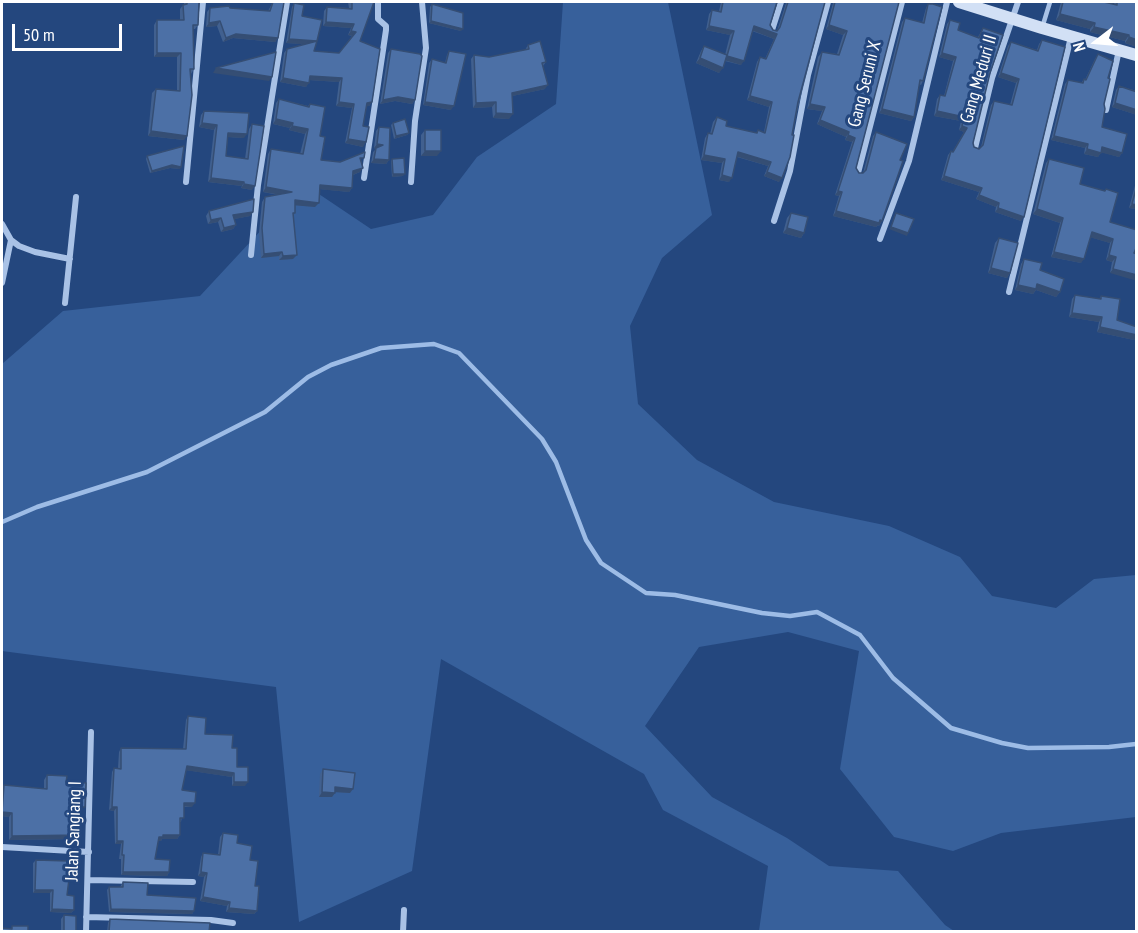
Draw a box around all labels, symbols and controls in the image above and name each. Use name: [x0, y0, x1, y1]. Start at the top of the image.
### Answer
scale bar: [15, 12, 124, 50]
north arrow: [1066, 12, 1126, 72]
text: 50 m: [23, 23, 55, 46]
street label: Gang Meduri II: [956, 32, 1002, 126]
street label: Gang Seruni X: [844, 39, 886, 129]
text: N: [1068, 40, 1090, 54]
street label: Jalan Sangiang I: [61, 781, 87, 881]

